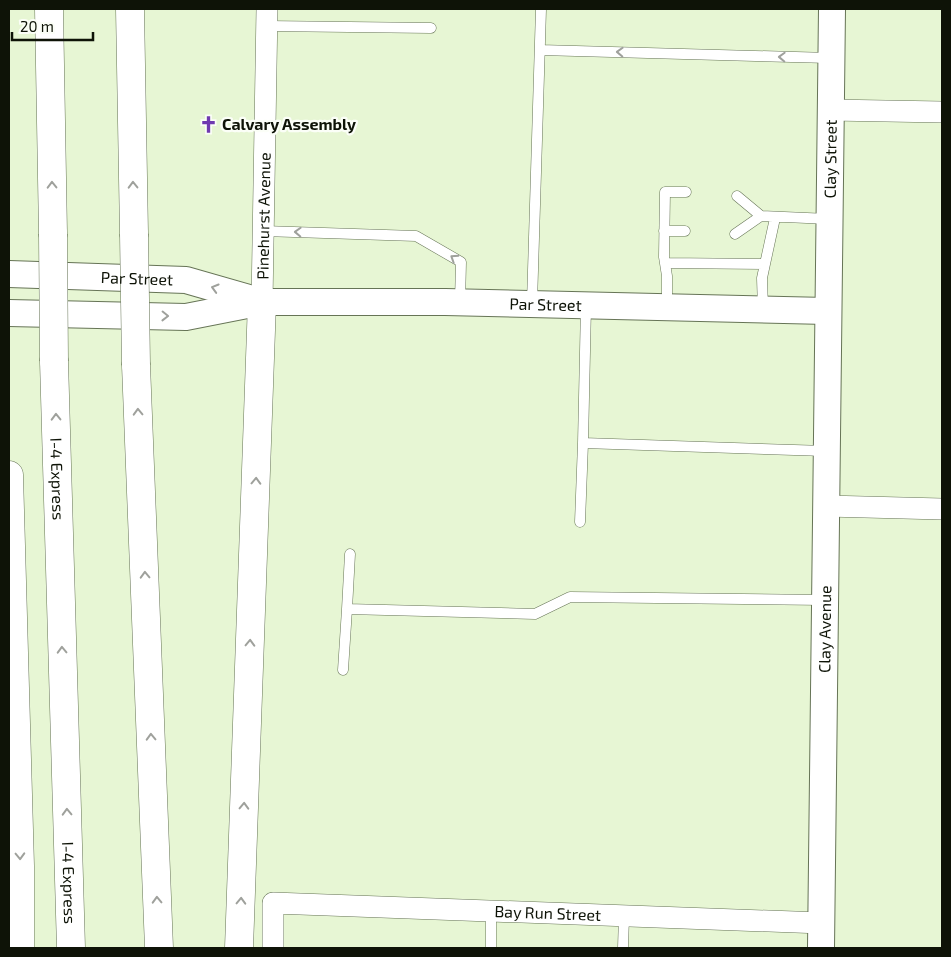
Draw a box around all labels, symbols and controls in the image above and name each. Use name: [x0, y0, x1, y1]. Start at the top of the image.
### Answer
scale bar: [12, 10, 94, 42]
text: 20 m: [20, 17, 54, 35]
one-way arrow: [616, 47, 624, 58]
one-way arrow: [778, 51, 786, 62]
church icon: Calvary Assembly: [198, 114, 218, 134]
place label: Calvary Assembly: [222, 114, 356, 134]
street label: Clay Street: [820, 119, 840, 199]
street label: Pinehurst Avenue: [252, 152, 274, 280]
one-way arrow: [47, 181, 57, 188]
one-way arrow: [128, 181, 138, 188]
one-way arrow: [293, 227, 301, 237]
one-way arrow: [450, 255, 459, 265]
street label: Par Street: [100, 267, 173, 289]
one-way arrow: [211, 283, 219, 294]
street label: Par Street: [509, 294, 582, 314]
one-way arrow: [161, 311, 169, 322]
one-way arrow: [133, 408, 144, 416]
one-way arrow: [50, 413, 61, 421]
street label: I-4 Express: [47, 437, 69, 520]
one-way arrow: [250, 477, 261, 485]
one-way arrow: [139, 571, 150, 579]
street label: Clay Avenue: [814, 585, 834, 673]
one-way arrow: [245, 639, 255, 646]
one-way arrow: [57, 645, 67, 653]
one-way arrow: [146, 733, 156, 740]
one-way arrow: [239, 801, 249, 809]
one-way arrow: [62, 808, 72, 816]
street label: I-4 Express: [59, 841, 80, 924]
one-way arrow: [14, 853, 25, 861]
one-way arrow: [152, 895, 163, 903]
one-way arrow: [236, 897, 246, 905]
street label: Bay Run Street: [494, 901, 602, 924]

